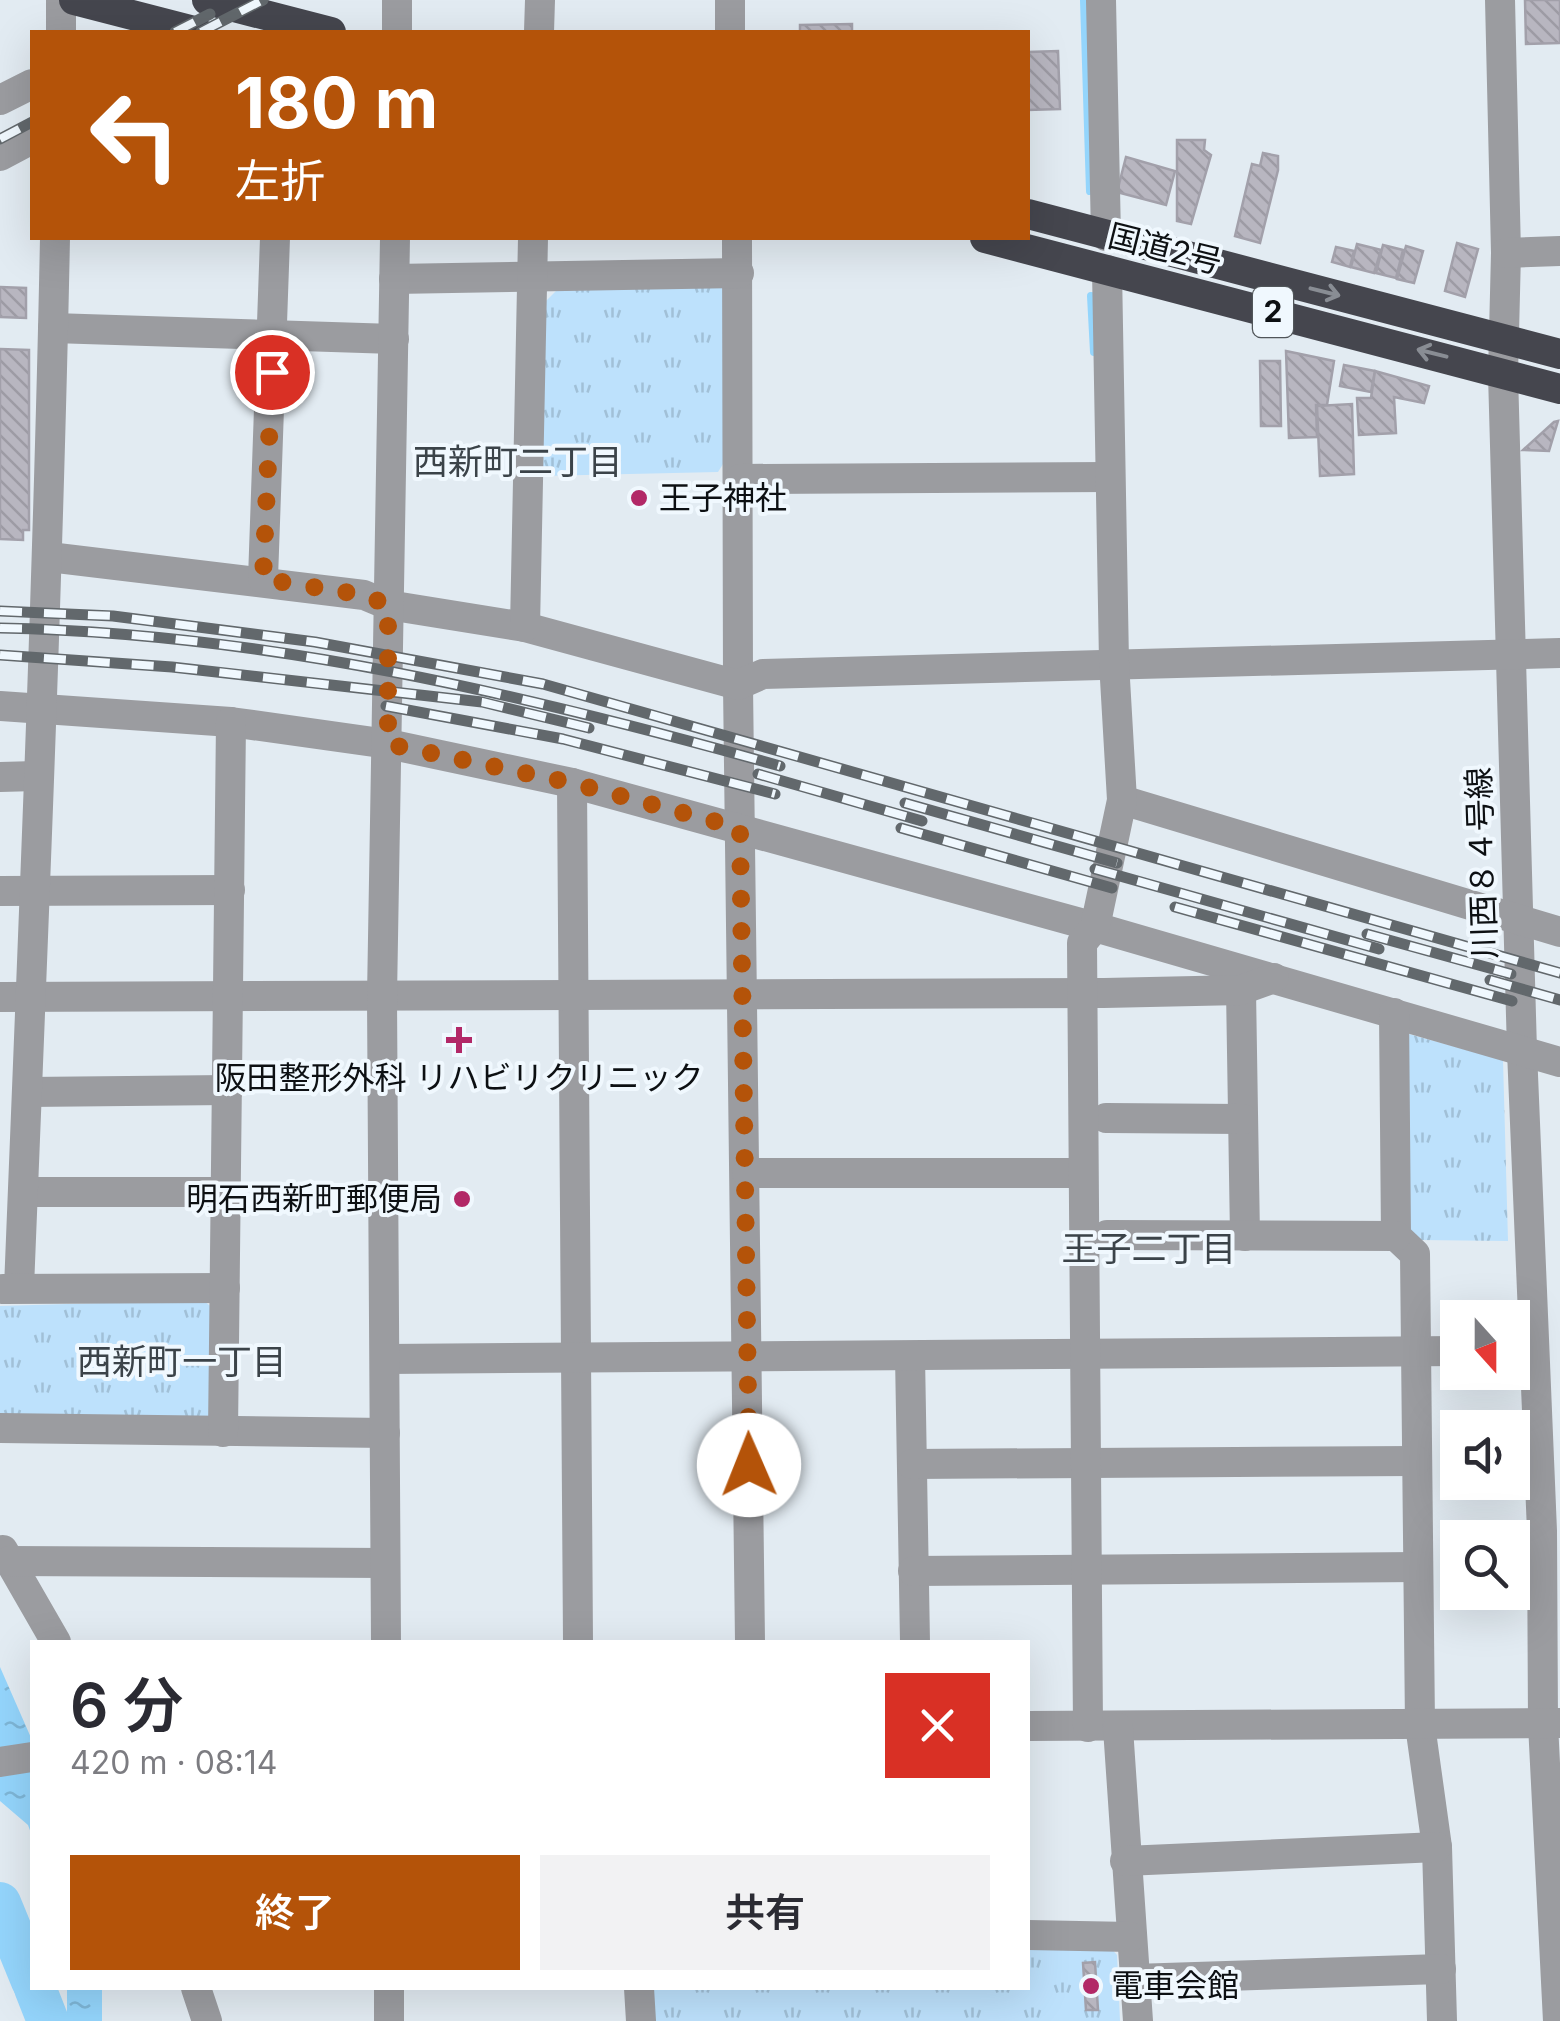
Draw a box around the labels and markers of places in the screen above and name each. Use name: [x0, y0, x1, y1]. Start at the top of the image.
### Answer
pin: [230, 330, 315, 415]
place label: 王子神社: [659, 478, 787, 517]
marker: 王子神社: [628, 487, 650, 509]
marker: 阪田整形外科 リハビリクリニック: [446, 1027, 472, 1053]
place label: 阪田整形外科 リハビリクリニック: [214, 1058, 704, 1097]
place label: 明石西新町郵便局: [186, 1179, 442, 1218]
marker: 明石西新町郵便局: [451, 1188, 473, 1210]
place label: 電車会館: [1111, 1966, 1239, 2005]
marker: 電車会館: [1080, 1975, 1102, 1997]

